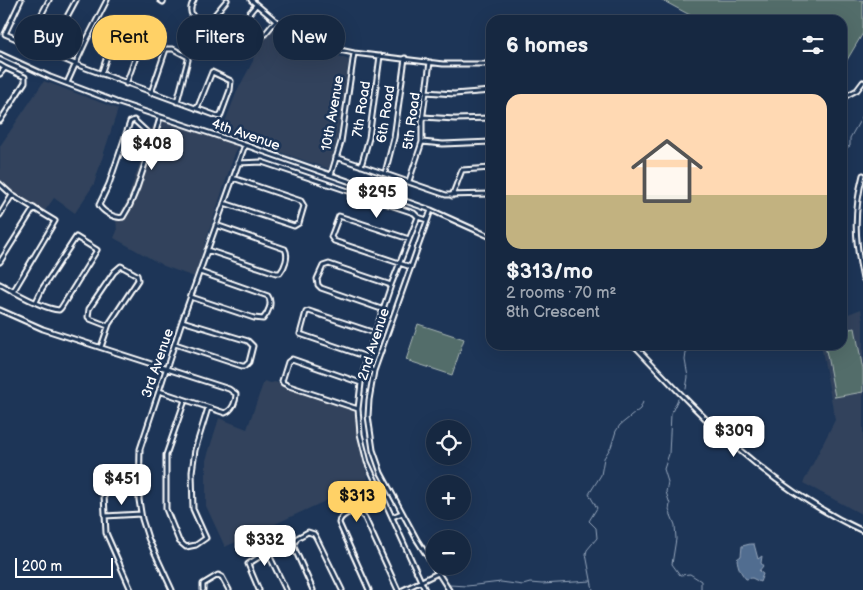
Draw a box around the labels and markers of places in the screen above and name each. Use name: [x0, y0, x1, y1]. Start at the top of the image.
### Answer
pin: $408: [122, 128, 182, 171]
pin: $295: [347, 176, 407, 219]
pin: $309: [704, 416, 764, 458]
pin: $451: [92, 464, 152, 506]
pin: $313: [327, 480, 387, 523]
pin: $332: [235, 524, 295, 567]

